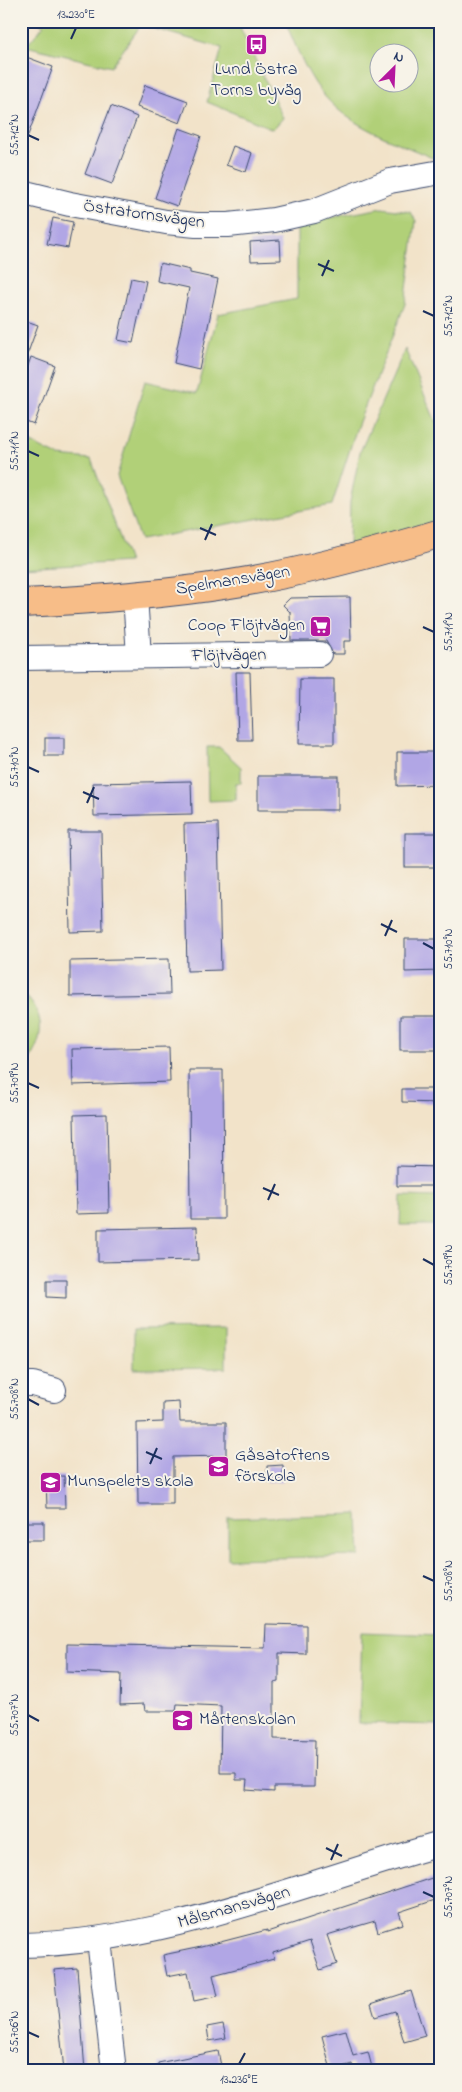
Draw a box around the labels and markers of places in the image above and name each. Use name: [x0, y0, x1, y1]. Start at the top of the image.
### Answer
bus stop icon: Lund Östra Torns byväg: [244, 33, 268, 57]
place label: Lund Östra Torns byväg: [211, 57, 301, 105]
place label: Coop Flöjtvägen: [188, 613, 305, 640]
supermarket icon: Coop Flöjtvägen: [309, 614, 333, 638]
place label: Gåsatoftens förskola: [235, 1443, 330, 1490]
school or university icon: Gåsatoftens förskola: [207, 1454, 231, 1478]
place label: Munspelets skola: [67, 1469, 193, 1495]
school or university icon: Munspelets skola: [39, 1470, 63, 1494]
place label: Mårtenskolan: [199, 1707, 296, 1733]
school or university icon: Mårtenskolan: [171, 1708, 195, 1732]

